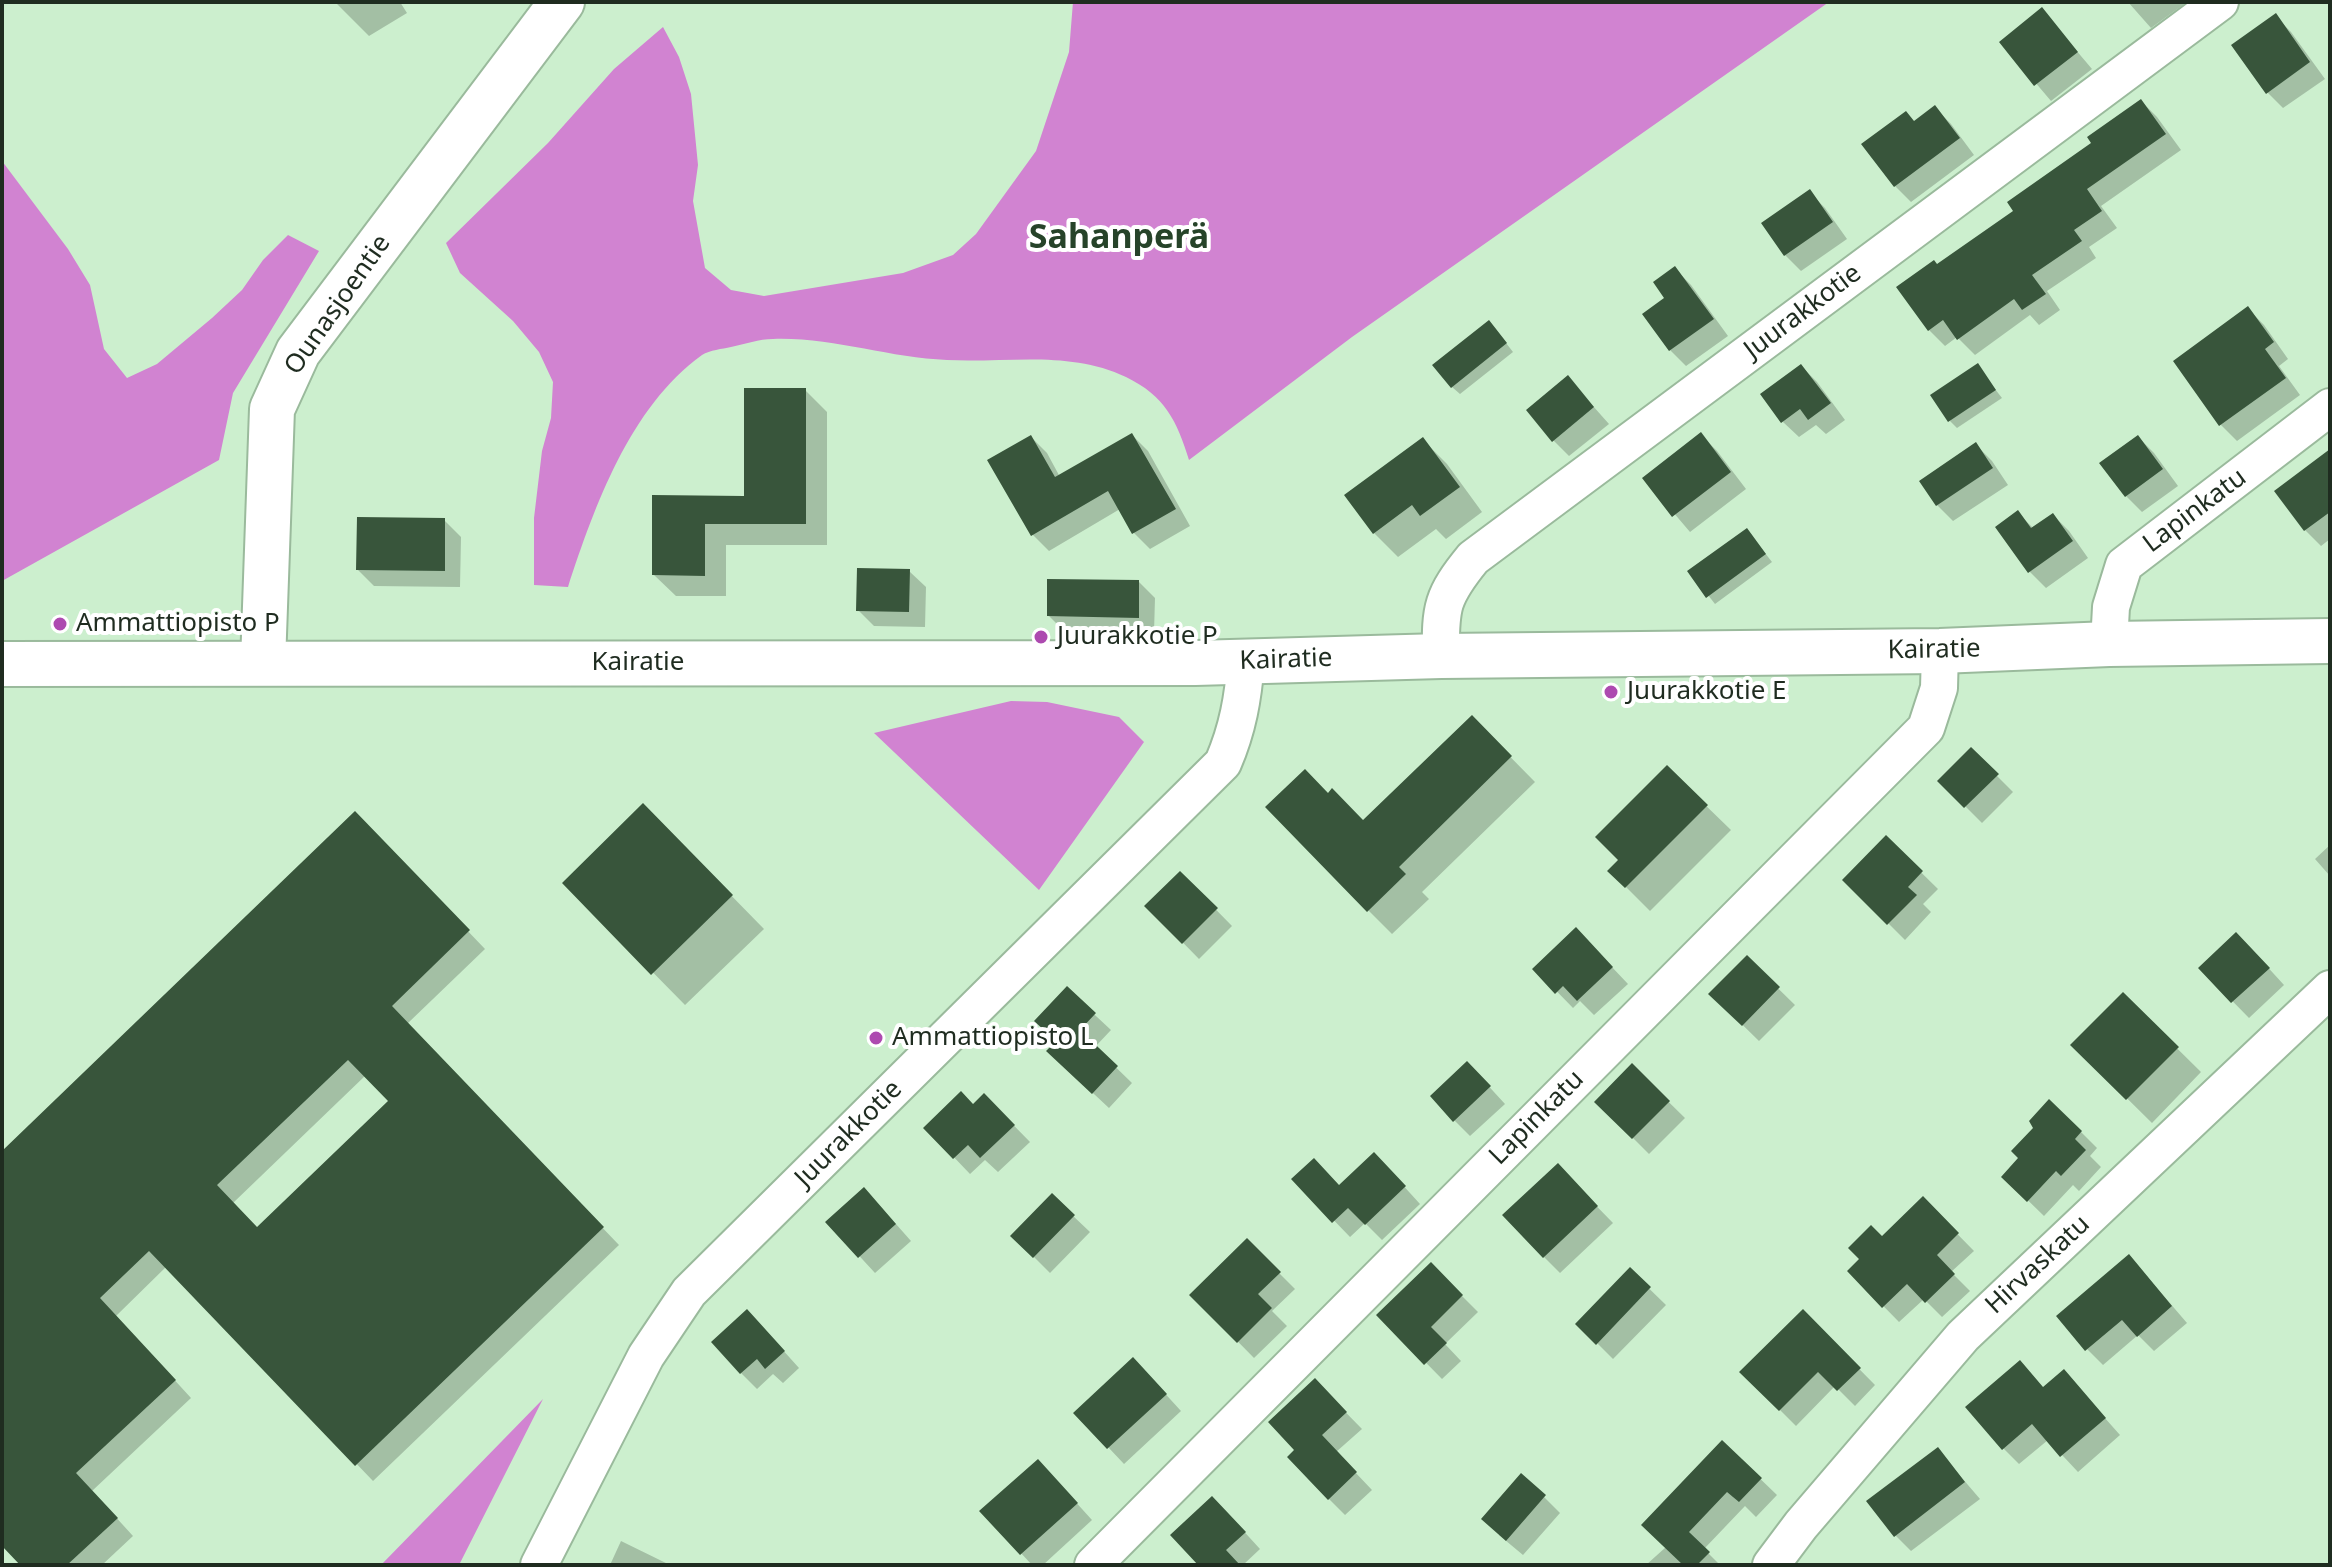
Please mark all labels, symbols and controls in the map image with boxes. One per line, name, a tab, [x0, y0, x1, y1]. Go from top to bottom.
district label: Sahanperä	[1029, 218, 1209, 258]
street label: Ounasjoentie	[278, 229, 398, 381]
street label: Juurakkotie	[1738, 258, 1868, 366]
street label: Lapinkatu	[2137, 462, 2253, 560]
place label: Ammattiopisto P	[76, 608, 280, 640]
marker: Ammattiopisto P	[51, 615, 69, 633]
place label: Juurakkotie P	[1057, 621, 1218, 653]
marker: Juurakkotie P	[1032, 628, 1050, 646]
street label: Kairatie	[1887, 634, 1981, 666]
street label: Kairatie	[1239, 643, 1333, 677]
street label: Kairatie	[592, 647, 684, 679]
place label: Juurakkotie E	[1627, 676, 1787, 708]
marker: Juurakkotie E	[1602, 683, 1620, 701]
place label: Ammattiopisto L	[892, 1022, 1094, 1054]
marker: Ammattiopisto L	[867, 1029, 885, 1047]
street label: Lapinkatu	[1483, 1064, 1591, 1172]
street label: Juurakkotie	[789, 1074, 909, 1194]
street label: Hirvaskatu	[1979, 1209, 2097, 1321]

